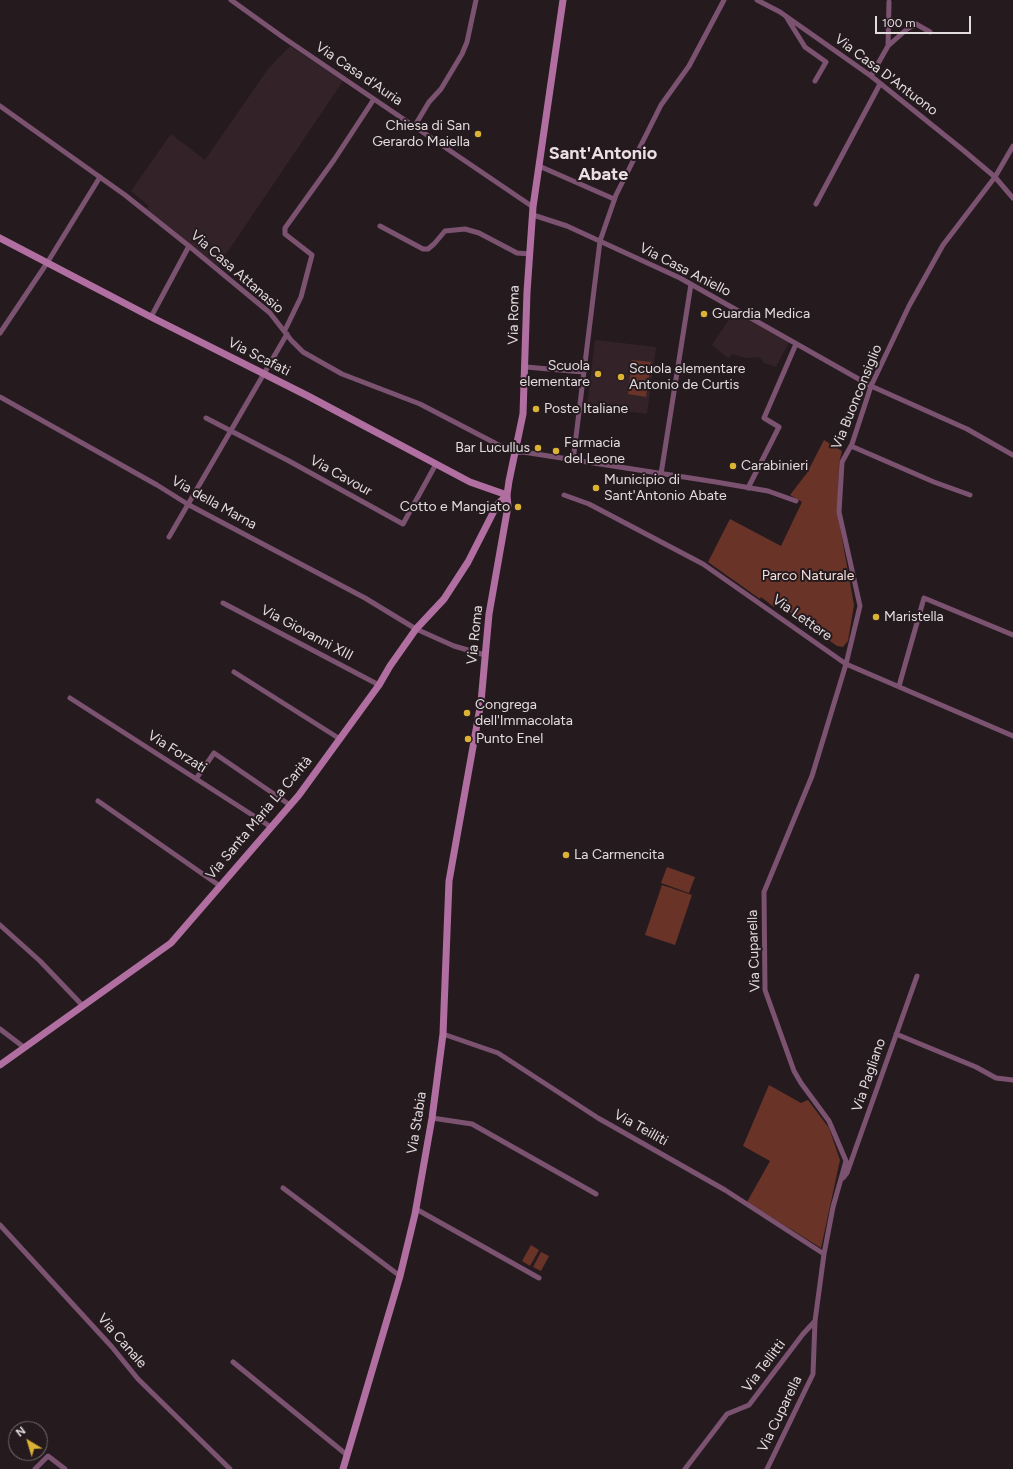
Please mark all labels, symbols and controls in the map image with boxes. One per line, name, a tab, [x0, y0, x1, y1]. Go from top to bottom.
scale bar	[877, 8, 973, 34]
text: 100 m	[882, 16, 916, 30]
street label: Via Casa D'Antuono	[831, 31, 941, 119]
street label: Via Casa d'Auria	[312, 39, 406, 109]
place label: Chiesa di San Gerardo Maiella	[372, 118, 470, 150]
marker: Chiesa di San Gerardo Maiella	[473, 129, 483, 139]
district label: Sant'Antonio Abate	[549, 143, 657, 186]
street label: Via Casa Attanasio	[187, 227, 287, 317]
street label: Via Casa Aniello	[636, 240, 734, 300]
street label: Via Roma	[505, 285, 523, 345]
place label: Guardia Medica	[712, 306, 810, 322]
marker: Guardia Medica	[699, 309, 709, 319]
street label: Via Scafati	[225, 334, 293, 380]
street label: Via Buonconsiglio	[828, 342, 886, 452]
place label: Scuola elementare	[519, 358, 590, 390]
place label: Scuola elementare Antonio de Curtis	[629, 361, 745, 394]
marker: Scuola elementare	[593, 369, 603, 379]
marker: Scuola elementare Antonio de Curtis	[616, 372, 626, 382]
place label: Poste Italiane	[544, 401, 628, 417]
marker: Poste Italiane	[531, 404, 541, 414]
place label: Farmacia del Leone	[564, 435, 625, 468]
place label: Bar Lucullus	[455, 440, 530, 456]
marker: Bar Lucullus	[533, 443, 543, 453]
marker: Farmacia del Leone	[551, 446, 561, 456]
street label: Via Cavour	[307, 452, 375, 500]
place label: Carabinieri	[741, 458, 808, 474]
marker: Carabinieri	[728, 461, 738, 471]
place label: Municipio di Sant'Antonio Abate	[604, 472, 727, 504]
street label: Via della Marna	[168, 473, 260, 533]
marker: Municipio di Sant'Antonio Abate	[591, 483, 601, 493]
place label: Cotto e Mangiato	[400, 499, 510, 515]
marker: Cotto e Mangiato	[513, 502, 523, 512]
park label: Parco Naturale	[762, 568, 854, 584]
street label: Via Lettere	[769, 591, 835, 645]
street label: Via Giovanni XIII	[258, 602, 356, 664]
street label: Via Roma	[464, 605, 486, 665]
place label: Maristella	[884, 609, 944, 625]
marker: Maristella	[871, 612, 881, 622]
place label: Congrega dell'Immacolata	[475, 697, 573, 730]
marker: Congrega dell'Immacolata	[462, 708, 472, 718]
street label: Via Forzati	[144, 727, 210, 777]
place label: Punto Enel	[476, 731, 543, 747]
marker: Punto Enel	[463, 734, 473, 744]
street label: Via Santa Maria La Carità	[202, 753, 316, 883]
place label: La Carmencita	[574, 847, 664, 863]
marker: La Carmencita	[561, 850, 571, 860]
street label: Via Cuparella	[744, 909, 764, 993]
street label: Via Pagliano	[849, 1036, 889, 1114]
street label: Via Stabia	[404, 1091, 430, 1155]
street label: Via Teilliti	[611, 1106, 671, 1150]
street label: Via Canale	[94, 1310, 150, 1372]
street label: Via Tellitti	[739, 1336, 789, 1396]
street label: Via Cuparella	[754, 1373, 806, 1455]
north arrow	[8, 1421, 48, 1461]
text: N	[14, 1424, 28, 1440]

